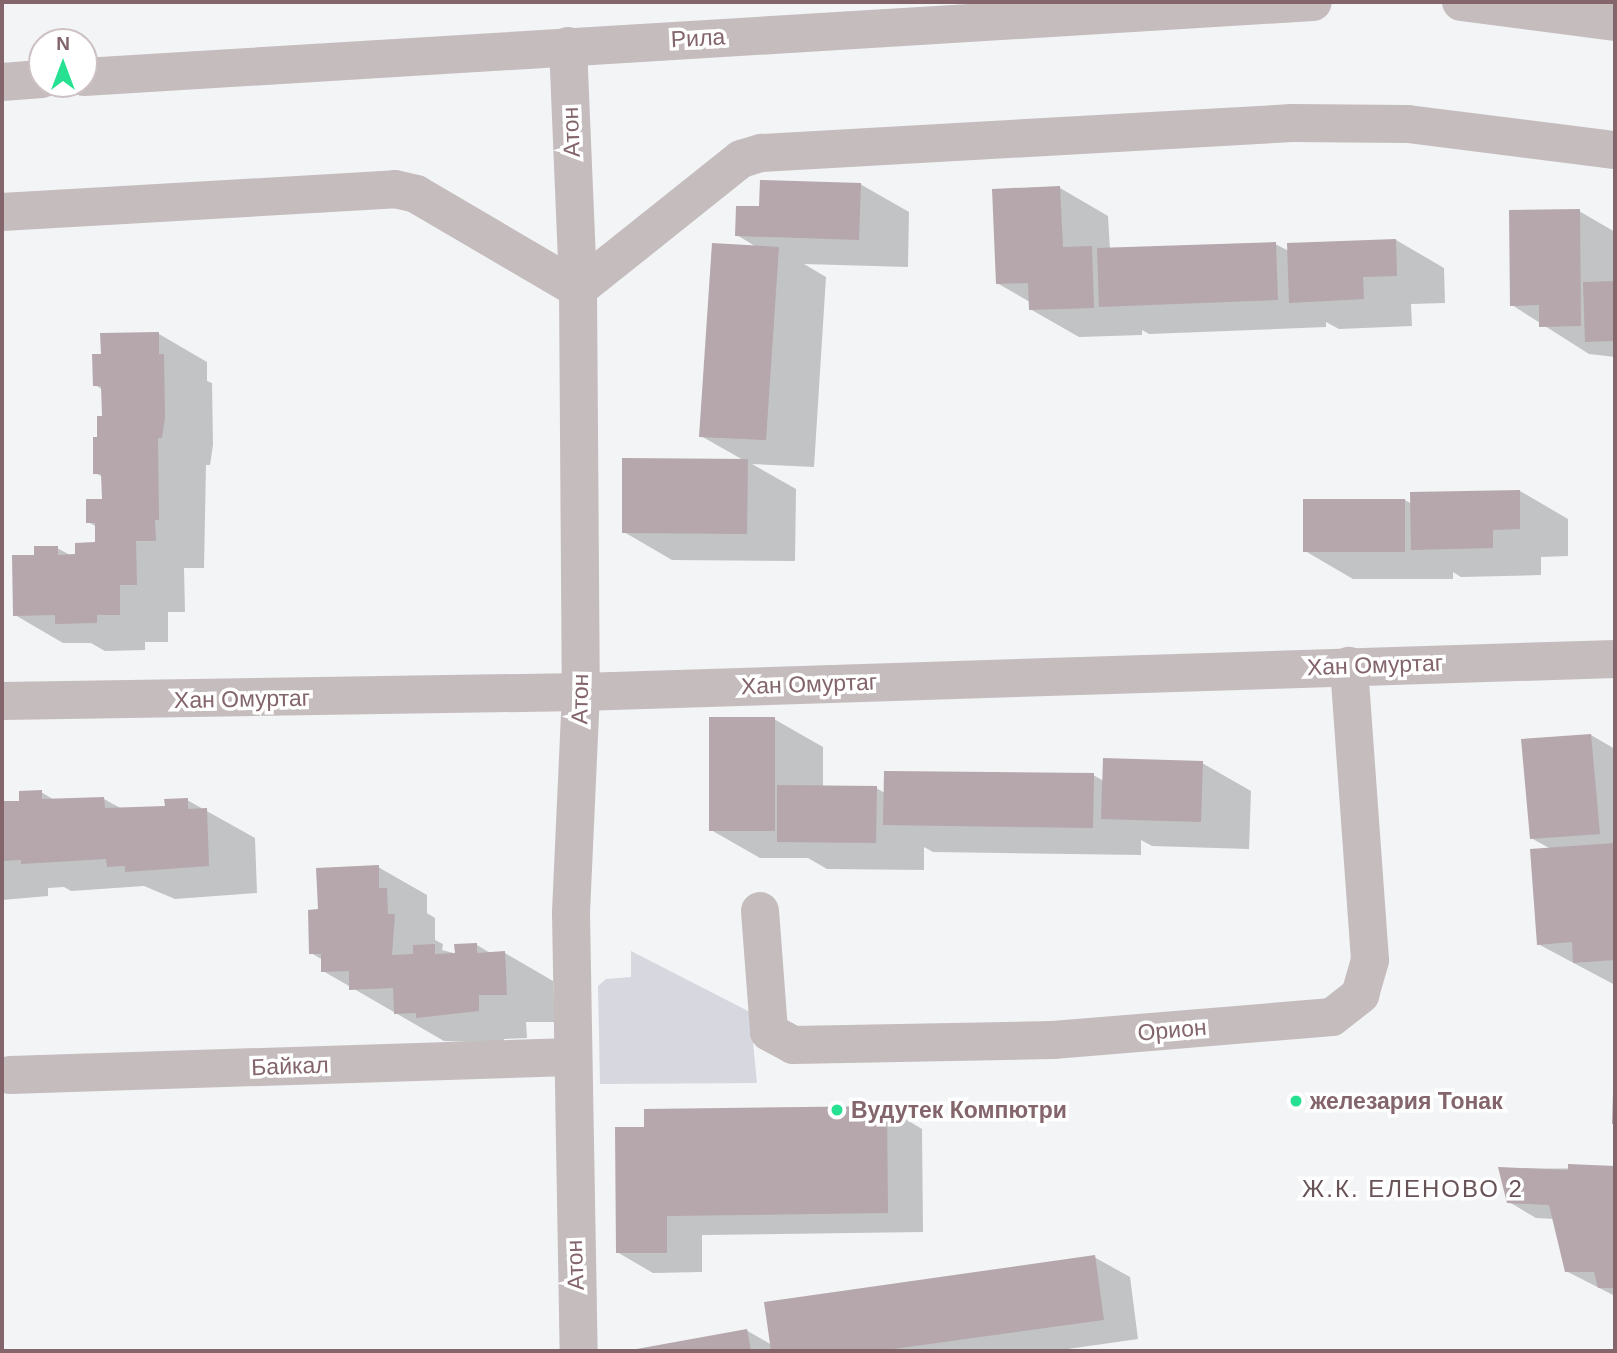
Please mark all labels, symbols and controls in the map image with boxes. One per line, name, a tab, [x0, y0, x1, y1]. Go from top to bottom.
street label: Рила	[670, 23, 726, 53]
north arrow	[28, 28, 98, 98]
text: N	[56, 33, 70, 54]
street label: Атон	[556, 106, 586, 158]
street label: Хан Омуртаг	[1306, 649, 1444, 681]
street label: Хан Омуртаг	[740, 668, 878, 700]
street label: Атон	[566, 673, 594, 725]
street label: Хан Омуртаг	[174, 684, 310, 714]
street label: Орион	[1136, 1013, 1208, 1047]
street label: Байкал	[251, 1051, 329, 1081]
place label: железария Тонак	[1310, 1087, 1503, 1115]
marker: железария Тонак	[1288, 1093, 1304, 1109]
place label: Вудутек Компютри	[851, 1096, 1067, 1124]
marker: Вудутек Компютри	[829, 1102, 845, 1118]
district label: Ж.К. ЕЛЕНОВО 2	[1304, 1175, 1522, 1203]
street label: Атон	[560, 1239, 590, 1291]

